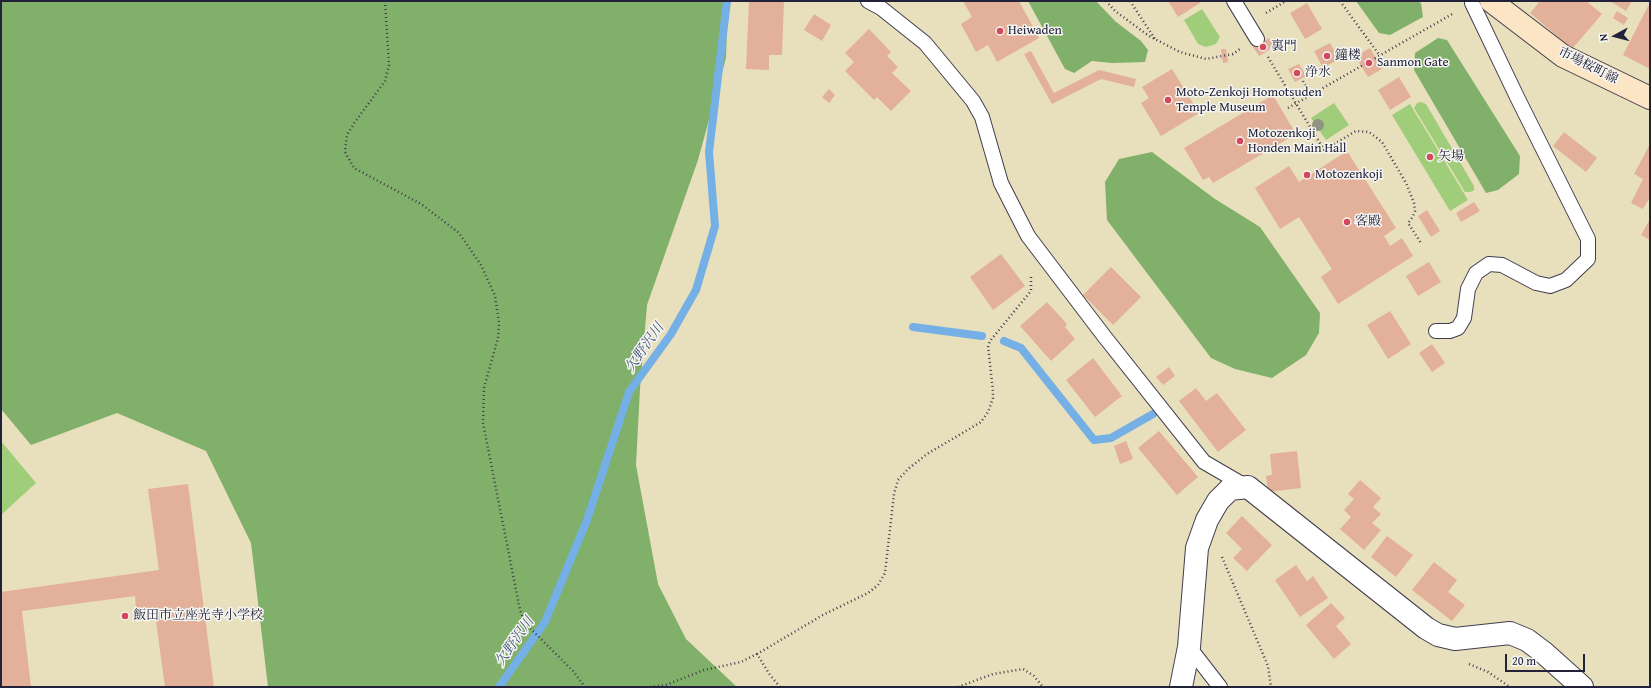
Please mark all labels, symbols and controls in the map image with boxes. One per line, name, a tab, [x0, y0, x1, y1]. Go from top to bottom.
north arrow	[1595, 16, 1635, 56]
place label: Heiwaden	[1008, 23, 1062, 39]
marker: Heiwaden	[995, 26, 1005, 36]
text: N	[1595, 33, 1611, 42]
place label: 裏門	[1271, 39, 1297, 55]
marker: 裏門	[1258, 42, 1268, 52]
street label: 市場桜町線	[1556, 44, 1620, 88]
place label: 鐘楼	[1335, 48, 1361, 64]
marker: 鐘楼	[1322, 51, 1332, 61]
place label: Sanmon Gate	[1377, 55, 1449, 71]
marker: Sanmon Gate	[1364, 58, 1374, 68]
place label: 浄水	[1305, 65, 1331, 81]
marker: 浄水	[1292, 68, 1302, 78]
place label: Moto-Zenkoji Homotsuden Temple Museum	[1176, 85, 1322, 116]
marker: Moto-Zenkoji Homotsuden Temple Museum	[1163, 95, 1173, 105]
place label: Motozenkoji Honden Main Hall	[1248, 126, 1346, 157]
marker: Motozenkoji Honden Main Hall	[1235, 136, 1245, 146]
place label: 矢場	[1438, 149, 1464, 165]
marker: 矢場	[1425, 152, 1435, 162]
place label: Motozenkoji	[1315, 167, 1383, 183]
marker: Motozenkoji	[1302, 170, 1312, 180]
place label: 客殿	[1355, 214, 1381, 230]
marker: 客殿	[1342, 217, 1352, 227]
water label: 欠野沢川	[622, 320, 668, 376]
place label: 飯田市立座光寺小学校	[133, 608, 263, 624]
marker: 飯田市立座光寺小学校	[120, 611, 130, 621]
water label: 欠野沢川	[492, 614, 538, 670]
scale bar	[1507, 646, 1587, 672]
text: 20 m	[1512, 652, 1536, 669]

